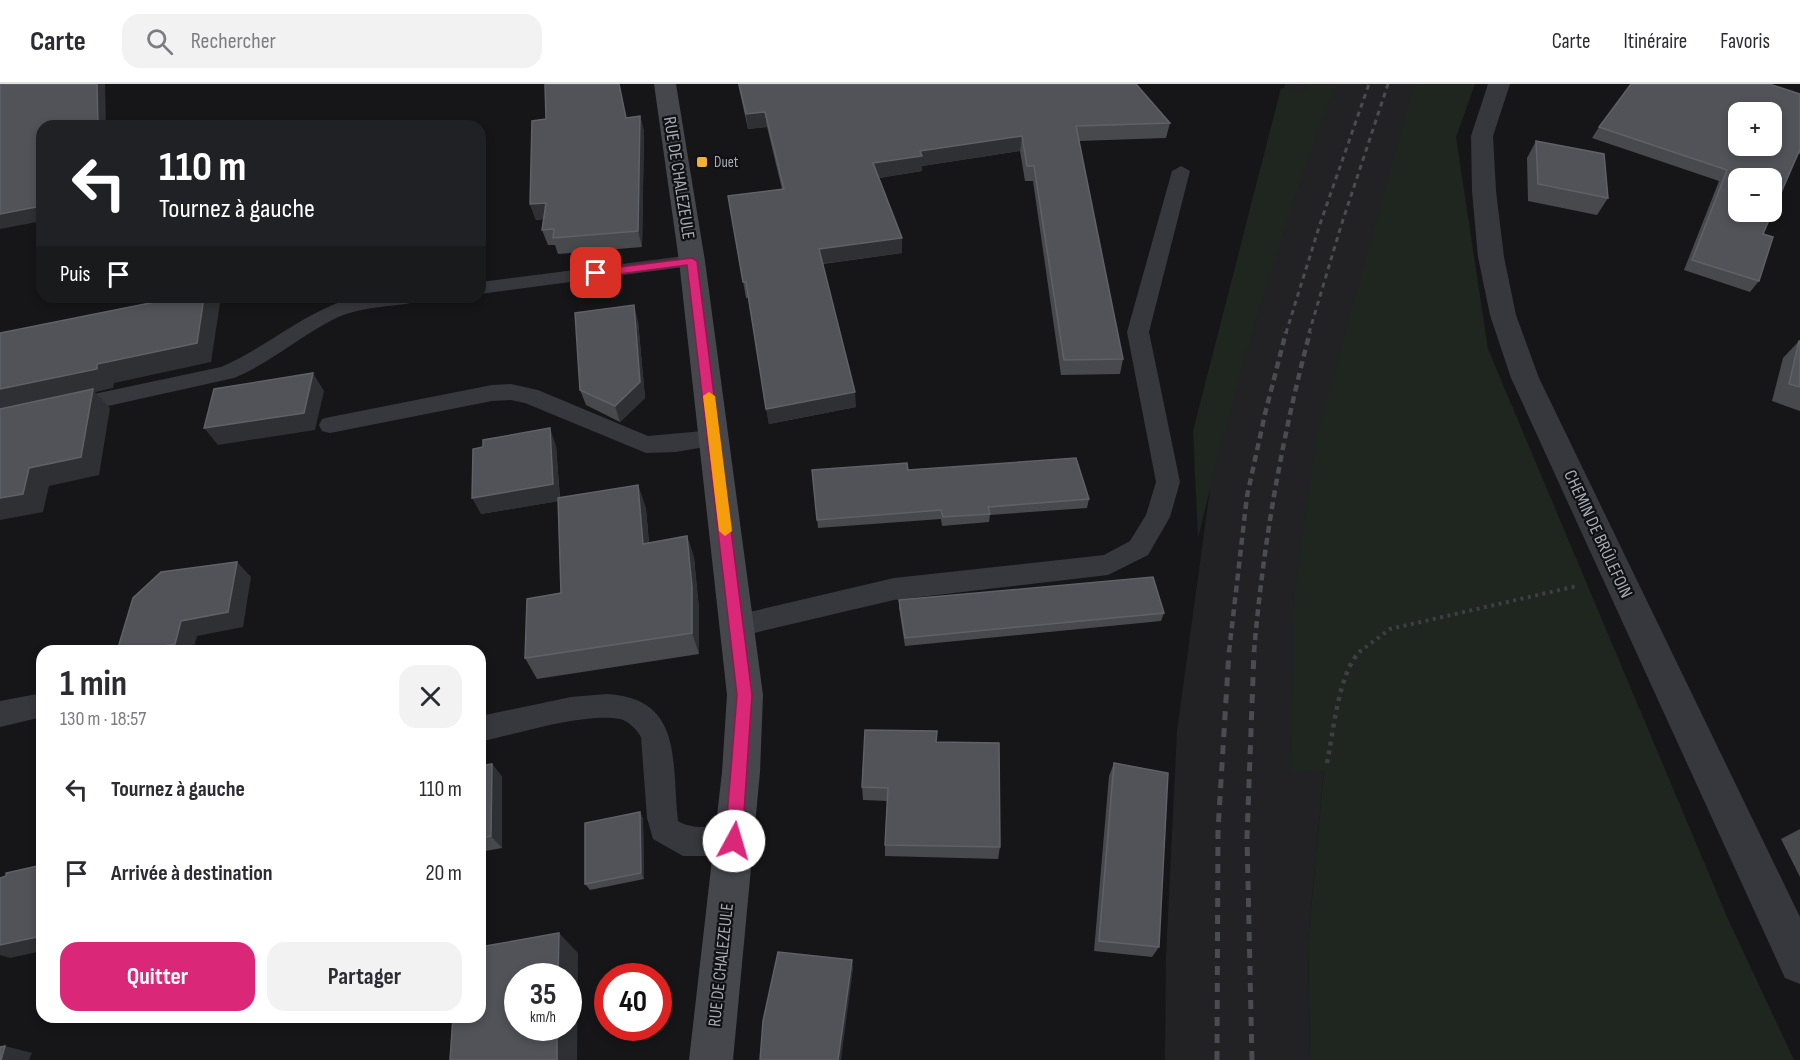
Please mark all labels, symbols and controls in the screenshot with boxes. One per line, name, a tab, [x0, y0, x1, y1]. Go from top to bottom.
search box	[122, 14, 542, 68]
text: Carte	[30, 25, 86, 58]
icon: search	[143, 25, 176, 58]
text: Rechercher	[191, 28, 276, 55]
text: Carte	[1552, 29, 1591, 54]
text: Itinéraire	[1624, 29, 1687, 54]
text: Favoris	[1720, 29, 1770, 54]
map controls	[1728, 102, 1782, 222]
button: +	[1728, 102, 1782, 156]
street label: RUE DE CHALEZEULE	[659, 115, 699, 241]
text: 110 m	[159, 142, 246, 193]
icon: left	[60, 144, 138, 222]
place label: Duet	[714, 153, 739, 172]
marker: Duet	[695, 155, 709, 169]
button: −	[1728, 168, 1782, 222]
text: Tournez à gauche	[159, 193, 315, 225]
pin	[570, 247, 621, 298]
icon: arrive	[579, 256, 612, 289]
icon: arrive	[102, 258, 135, 291]
text: Puis	[60, 261, 90, 288]
street label: CHEMIN DE BRÛLEFOIN	[1559, 467, 1637, 601]
text: 1 min	[60, 663, 127, 706]
button: close	[399, 665, 462, 728]
text: 130 m · 18:57	[60, 707, 146, 731]
icon: left	[60, 773, 93, 806]
text: Tournez à gauche	[111, 776, 245, 803]
text: 110 m	[419, 776, 462, 803]
position arrow	[702, 809, 766, 873]
icon: arrive	[60, 857, 93, 890]
text: Arrivée à destination	[111, 860, 273, 887]
text: 20 m	[426, 860, 462, 887]
street label: RUE DE CHALEZEULE	[704, 902, 738, 1028]
button: Quitter	[60, 942, 255, 1011]
button: Partager	[267, 942, 462, 1011]
speed limit sign: 40	[594, 963, 672, 1041]
text: 35	[530, 977, 556, 1013]
text: km/h	[530, 1008, 556, 1027]

